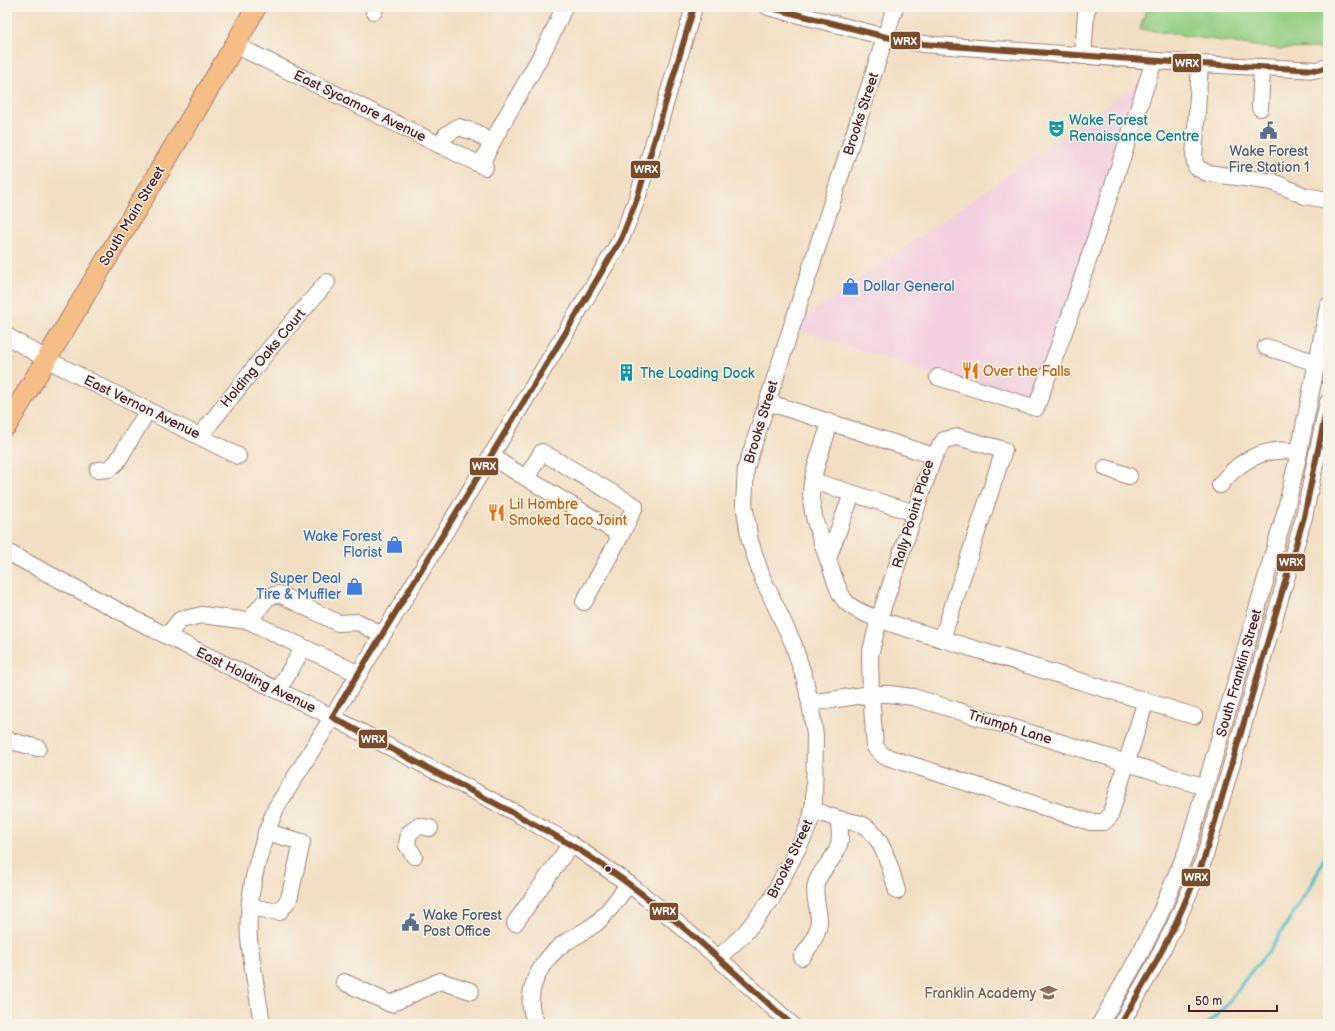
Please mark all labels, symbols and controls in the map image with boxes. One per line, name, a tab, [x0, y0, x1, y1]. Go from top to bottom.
line badge: WRX	[890, 31, 921, 50]
text: WRX	[893, 35, 918, 48]
line badge: WRX	[1172, 53, 1202, 73]
text: WRX	[1175, 57, 1200, 70]
street label: East Sycamore Avenue	[291, 67, 429, 145]
street label: Brooks Street	[840, 70, 883, 158]
place label: Wake Forest Renaissance Centre	[1069, 112, 1199, 145]
theatre icon: Wake Forest Renaissance Centre	[1046, 118, 1066, 138]
public building icon: Wake Forest Fire Station 1	[1259, 121, 1279, 141]
place label: Wake Forest Fire Station 1	[1228, 143, 1310, 176]
line badge: WRX	[630, 160, 661, 179]
street label: South Main Street	[96, 163, 169, 269]
text: WRX	[634, 163, 659, 176]
shop icon: Dollar General	[840, 276, 860, 296]
place label: Dollar General	[863, 278, 955, 295]
street label: Holding Oaks Court	[217, 305, 310, 411]
restaurant icon: Over the Falls	[960, 361, 980, 381]
building icon: The Loading Dock	[617, 363, 637, 383]
place label: Over the Falls	[983, 363, 1071, 380]
place label: The Loading Dock	[640, 365, 755, 382]
street label: East Vernon Avenue	[81, 371, 203, 443]
street label: Brooks Street	[740, 378, 782, 466]
line badge: WRX	[469, 457, 499, 476]
street label: Rally Pooint Place	[888, 458, 938, 570]
text: WRX	[472, 460, 497, 473]
place label: Lil Hombre Smoked Taco Joint	[509, 496, 628, 529]
restaurant icon: Lil Hombre Smoked Taco Joint	[486, 502, 506, 522]
place label: Wake Forest Florist	[303, 528, 383, 561]
shop icon: Wake Forest Florist	[385, 534, 405, 554]
line badge: WRX	[1276, 553, 1306, 572]
text: WRX	[1279, 556, 1304, 569]
place label: Super Deal Tire & Muffler	[256, 570, 342, 603]
shop icon: Super Deal Tire & Muffler	[344, 576, 364, 596]
street label: South Franklin Street	[1213, 607, 1266, 739]
street label: East Holding Avenue	[193, 644, 319, 716]
street label: Triumph Lane	[966, 706, 1054, 748]
line badge: WRX	[358, 729, 388, 749]
text: WRX	[361, 733, 386, 746]
street label: Brooks Street	[764, 816, 817, 901]
unlabelled marker	[603, 864, 613, 874]
line badge: WRX	[1181, 868, 1211, 887]
text: WRX	[1184, 871, 1209, 884]
line badge: WRX	[649, 902, 679, 921]
text: WRX	[652, 905, 677, 918]
place label: Wake Forest Post Office	[423, 907, 502, 940]
public building icon: Wake Forest Post Office	[400, 913, 420, 933]
school or university icon: Franklin Academy	[1039, 983, 1059, 1003]
place label: Franklin Academy	[924, 985, 1037, 1002]
scale bar	[1189, 987, 1277, 1013]
text: 50 m	[1195, 994, 1222, 1009]

